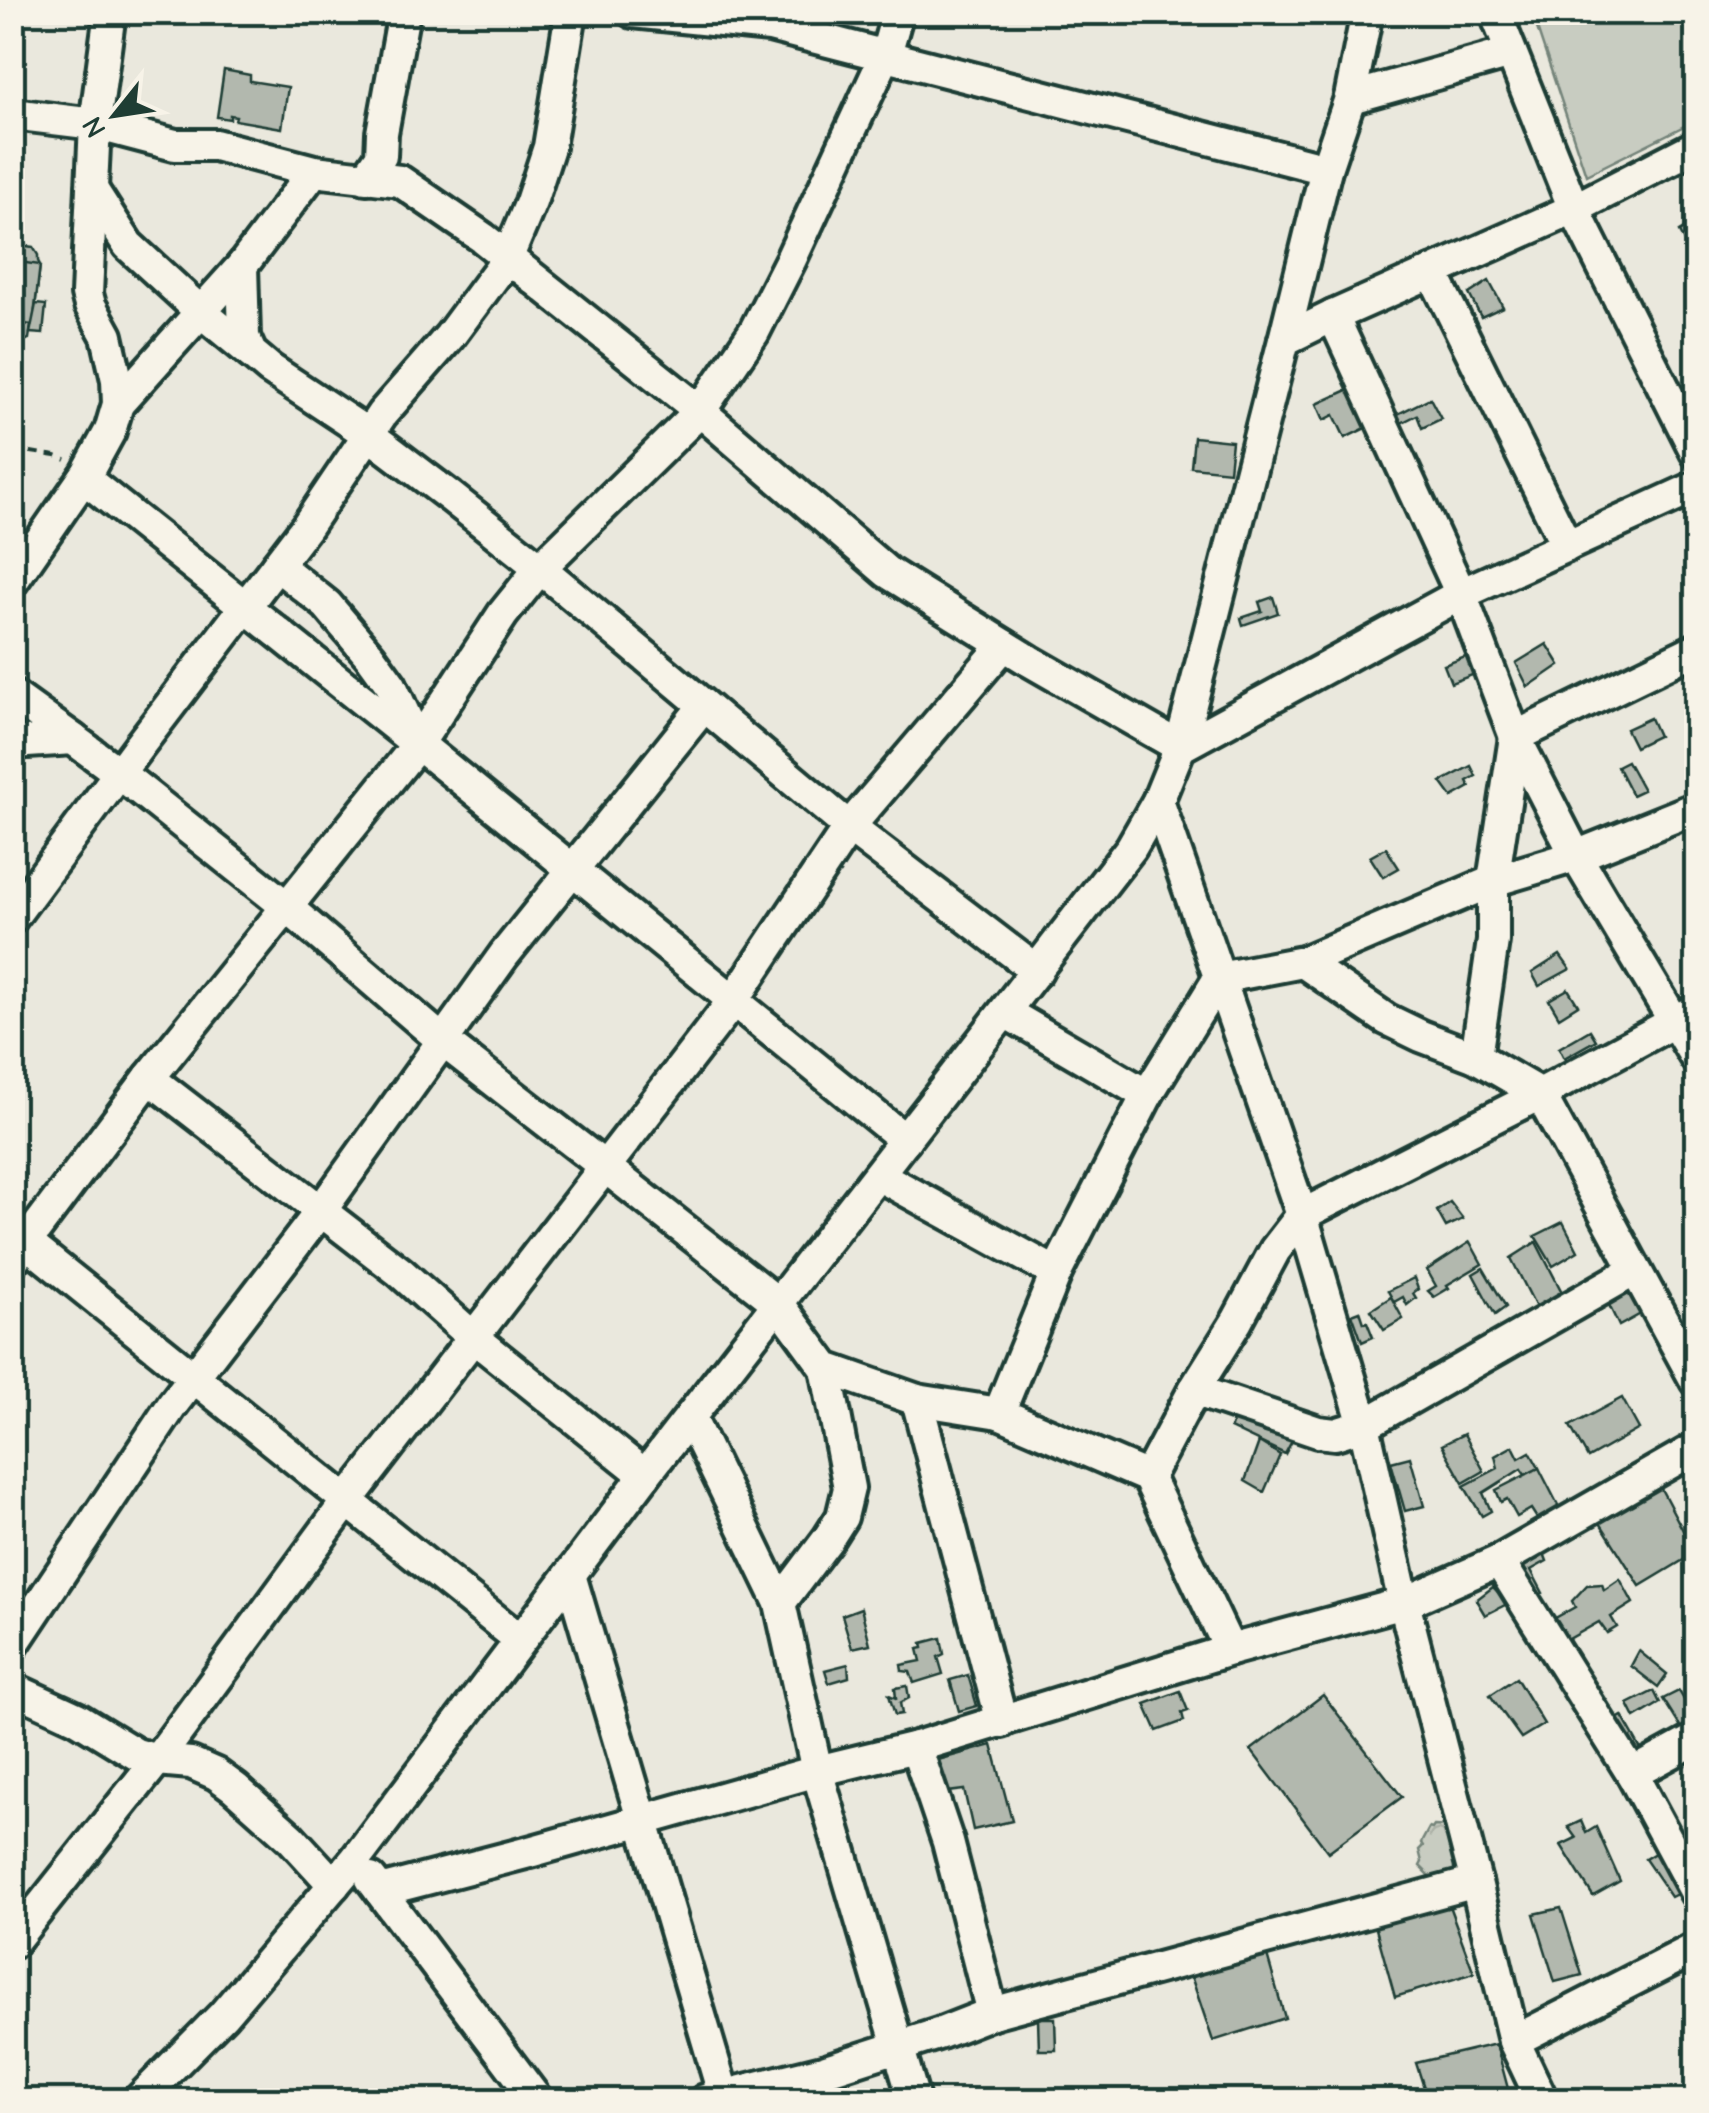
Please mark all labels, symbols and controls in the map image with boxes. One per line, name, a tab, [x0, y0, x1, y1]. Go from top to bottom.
north arrow	[65, 65, 165, 165]
text: N	[76, 111, 113, 143]

